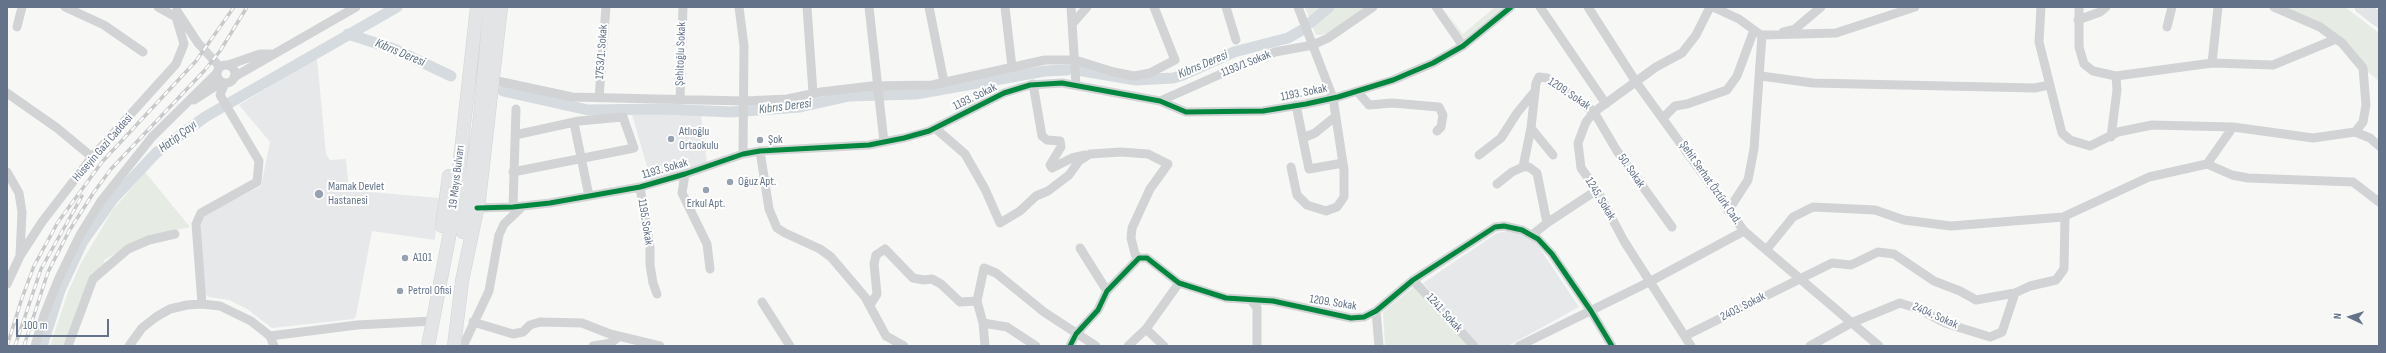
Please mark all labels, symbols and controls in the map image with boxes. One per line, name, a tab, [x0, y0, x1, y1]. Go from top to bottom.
street label: Şehitoğlu Sokak	[673, 22, 689, 86]
street label: 1753/1. Sokak	[593, 24, 611, 80]
water label: Kıbrıs Deresi	[373, 36, 427, 70]
water label: Kıbrıs Deresi	[1176, 48, 1230, 82]
street label: 1193/1 Sokak	[1219, 48, 1273, 80]
street label: 1209. Sokak	[1545, 75, 1593, 113]
street label: 1193. Sokak	[951, 80, 999, 114]
street label: 1193. Sokak	[1280, 81, 1328, 105]
water label: Kıbrıs Deresi	[758, 96, 812, 118]
street label: Hüseyin Gazi Caddesi	[70, 111, 136, 185]
water label: Hatip Çayı	[156, 118, 200, 156]
place label: Atlıoğlu Ortaokulu	[679, 125, 719, 153]
place label: Şok	[768, 133, 783, 147]
marker: Atlıoğlu Ortaokulu	[666, 134, 676, 144]
marker: Şok	[755, 135, 765, 145]
street label: Şehit Serhat Öztürk Cad.	[1676, 139, 1744, 227]
street label: 19 Mayıs Bulvarı	[446, 145, 468, 209]
street label: 50. Sokak	[1614, 151, 1648, 191]
street label: 1193. Sokak	[641, 156, 689, 182]
place label: Oğuz Apt.	[738, 175, 776, 189]
street label: 1245. Sokak	[1582, 175, 1618, 223]
marker: Oğuz Apt.	[725, 177, 735, 187]
place label: Mamak Devlet Hastanesi	[328, 180, 385, 208]
marker: Erkul Apt.	[701, 185, 711, 195]
marker: Mamak Devlet Hastanesi	[313, 188, 325, 200]
place label: Erkul Apt.	[687, 197, 725, 211]
street label: 1195. Sokak	[634, 198, 656, 246]
place label: A101	[413, 251, 432, 265]
marker: A101	[400, 253, 410, 263]
place label: Petrol Ofisi	[408, 284, 452, 298]
marker: Petrol Ofisi	[395, 286, 405, 296]
street label: 2403. Sokak	[1718, 290, 1768, 324]
street label: 1241. Sokak	[1423, 291, 1465, 335]
street label: 1209. Sokak	[1308, 292, 1358, 314]
north arrow	[2330, 297, 2370, 337]
street label: 2404. Sokak	[1910, 300, 1960, 332]
scale bar	[18, 311, 111, 337]
text: N	[2331, 313, 2344, 320]
text: 100 m	[23, 318, 48, 333]

